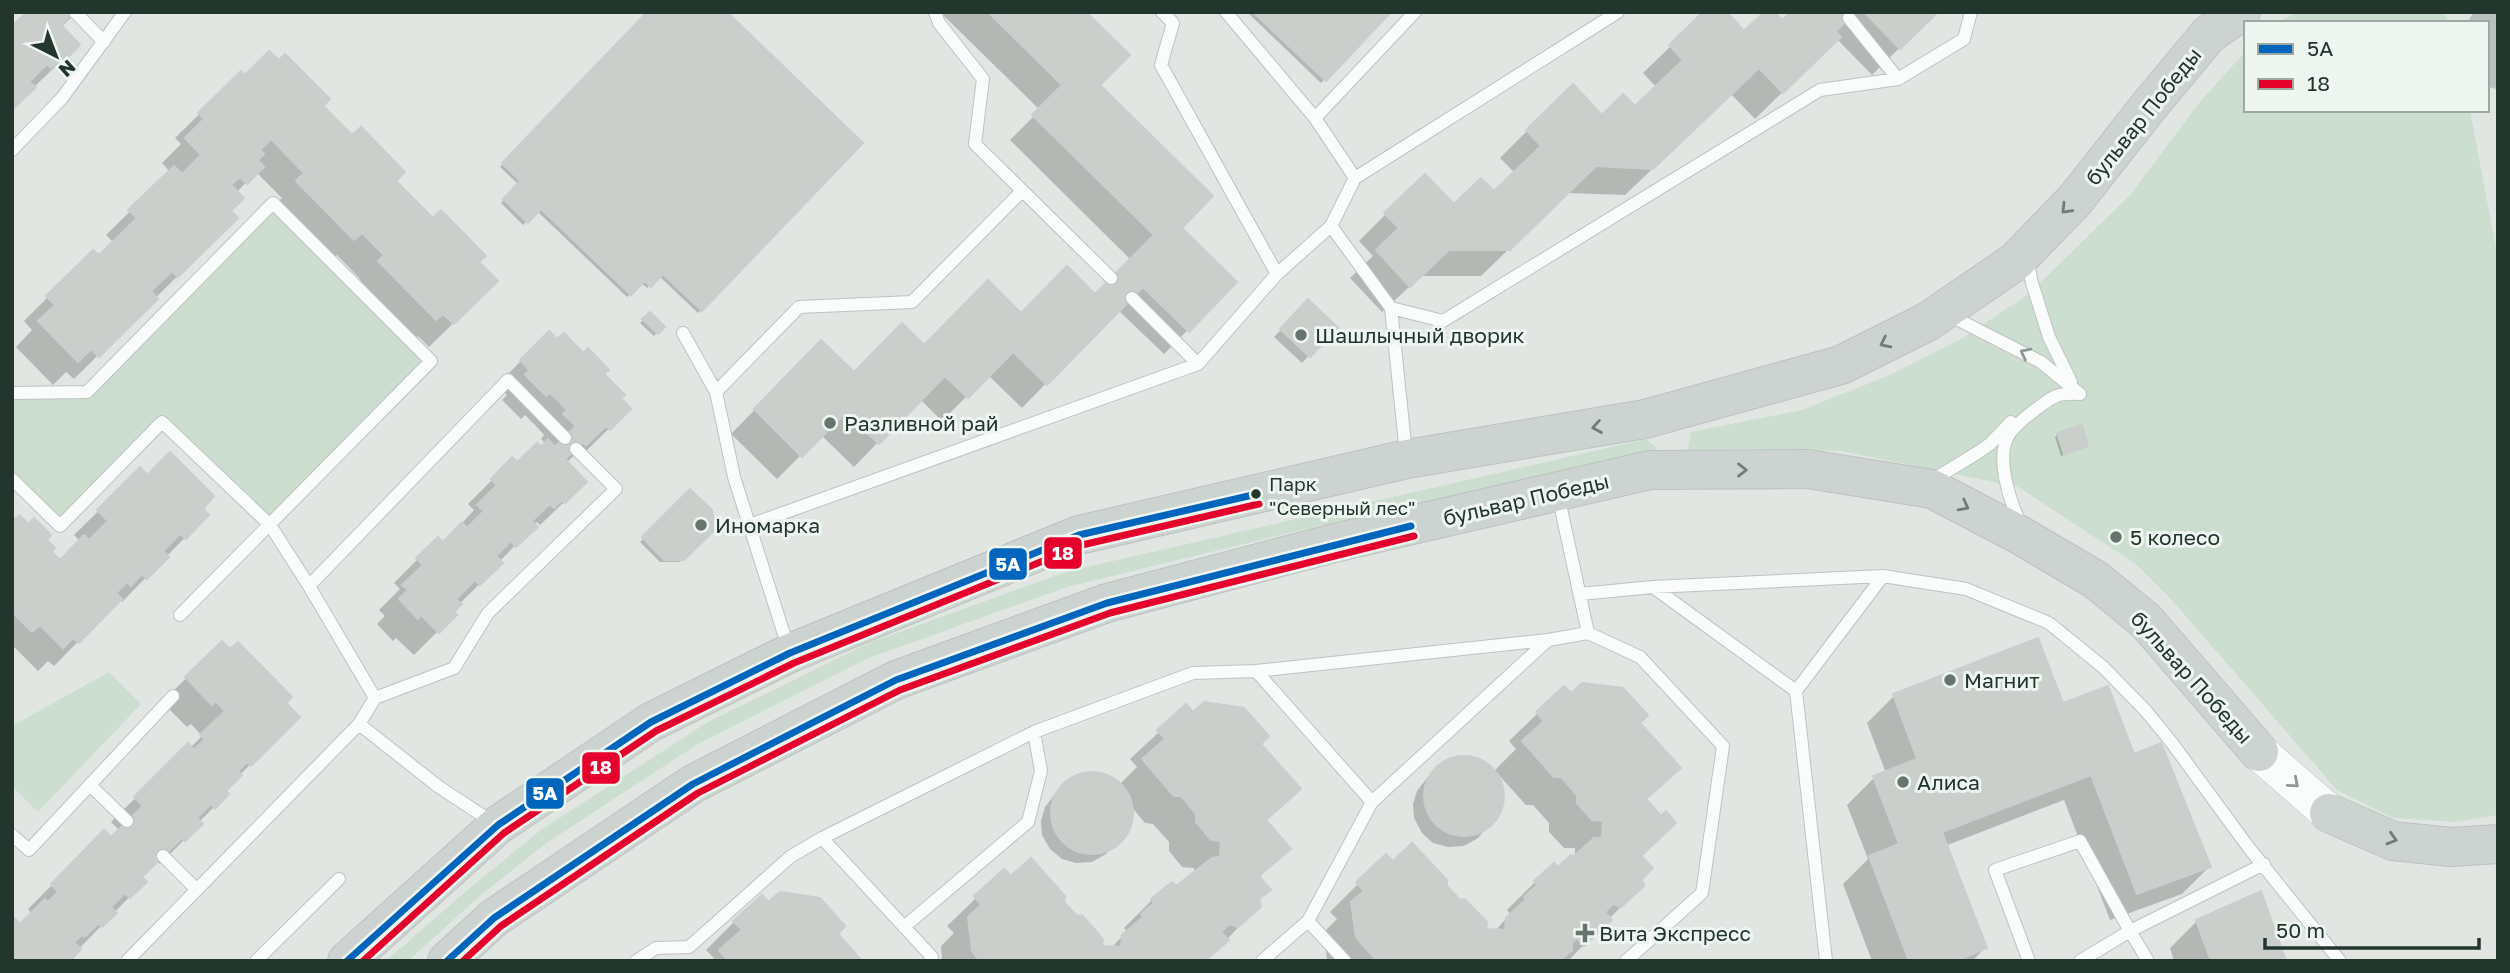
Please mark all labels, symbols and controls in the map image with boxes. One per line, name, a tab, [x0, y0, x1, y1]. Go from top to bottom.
north arrow	[21, 21, 91, 91]
legend	[2244, 21, 2489, 112]
text: 5А	[2307, 35, 2333, 61]
street label: бульвар Победы	[2080, 42, 2206, 190]
text: N	[55, 56, 81, 82]
text: 18	[2307, 70, 2330, 96]
one-way arrow	[2062, 201, 2075, 214]
place label: Шашлычный дворик	[1315, 322, 1525, 348]
marker: Шашлычный дворик	[1293, 327, 1309, 343]
one-way arrow	[1880, 335, 1892, 349]
one-way arrow	[2020, 348, 2032, 362]
place label: Разливной рай	[844, 410, 999, 436]
marker: Разливной рай	[822, 415, 838, 431]
one-way arrow	[1591, 419, 1603, 434]
one-way arrow	[1738, 462, 1748, 478]
street label: бульвар Победы	[1441, 467, 1611, 531]
place label: Парк "Северный лес"	[1269, 472, 1415, 519]
marker: Парк "Северный лес"	[1249, 487, 1263, 501]
one-way arrow	[1957, 498, 1969, 511]
place label: Иномарка	[715, 512, 820, 538]
marker: Иномарка	[693, 517, 709, 533]
place label: 5 колесо	[2130, 524, 2220, 550]
marker: 5 колесо	[2108, 529, 2124, 545]
line badge: 18	[1043, 536, 1083, 570]
text: 18	[1052, 541, 1074, 564]
line badge: 5А	[988, 547, 1028, 581]
text: 5А	[995, 552, 1021, 575]
street label: бульвар Победы	[2126, 605, 2258, 749]
place label: Магнит	[1964, 667, 2040, 693]
marker: Магнит	[1942, 672, 1958, 688]
line badge: 18	[581, 751, 621, 785]
text: 18	[590, 755, 612, 778]
place label: Алиса	[1917, 769, 1980, 795]
marker: Алиса	[1895, 774, 1911, 790]
one-way arrow	[2286, 775, 2299, 787]
line badge: 5А	[525, 777, 565, 810]
text: 5А	[532, 781, 558, 804]
one-way arrow	[2386, 831, 2398, 846]
scale bar	[2265, 906, 2478, 950]
text: 50 m	[2276, 917, 2325, 943]
place label: Вита Экспресс	[1599, 920, 1751, 946]
marker: Вита Экспресс	[1577, 925, 1593, 941]

